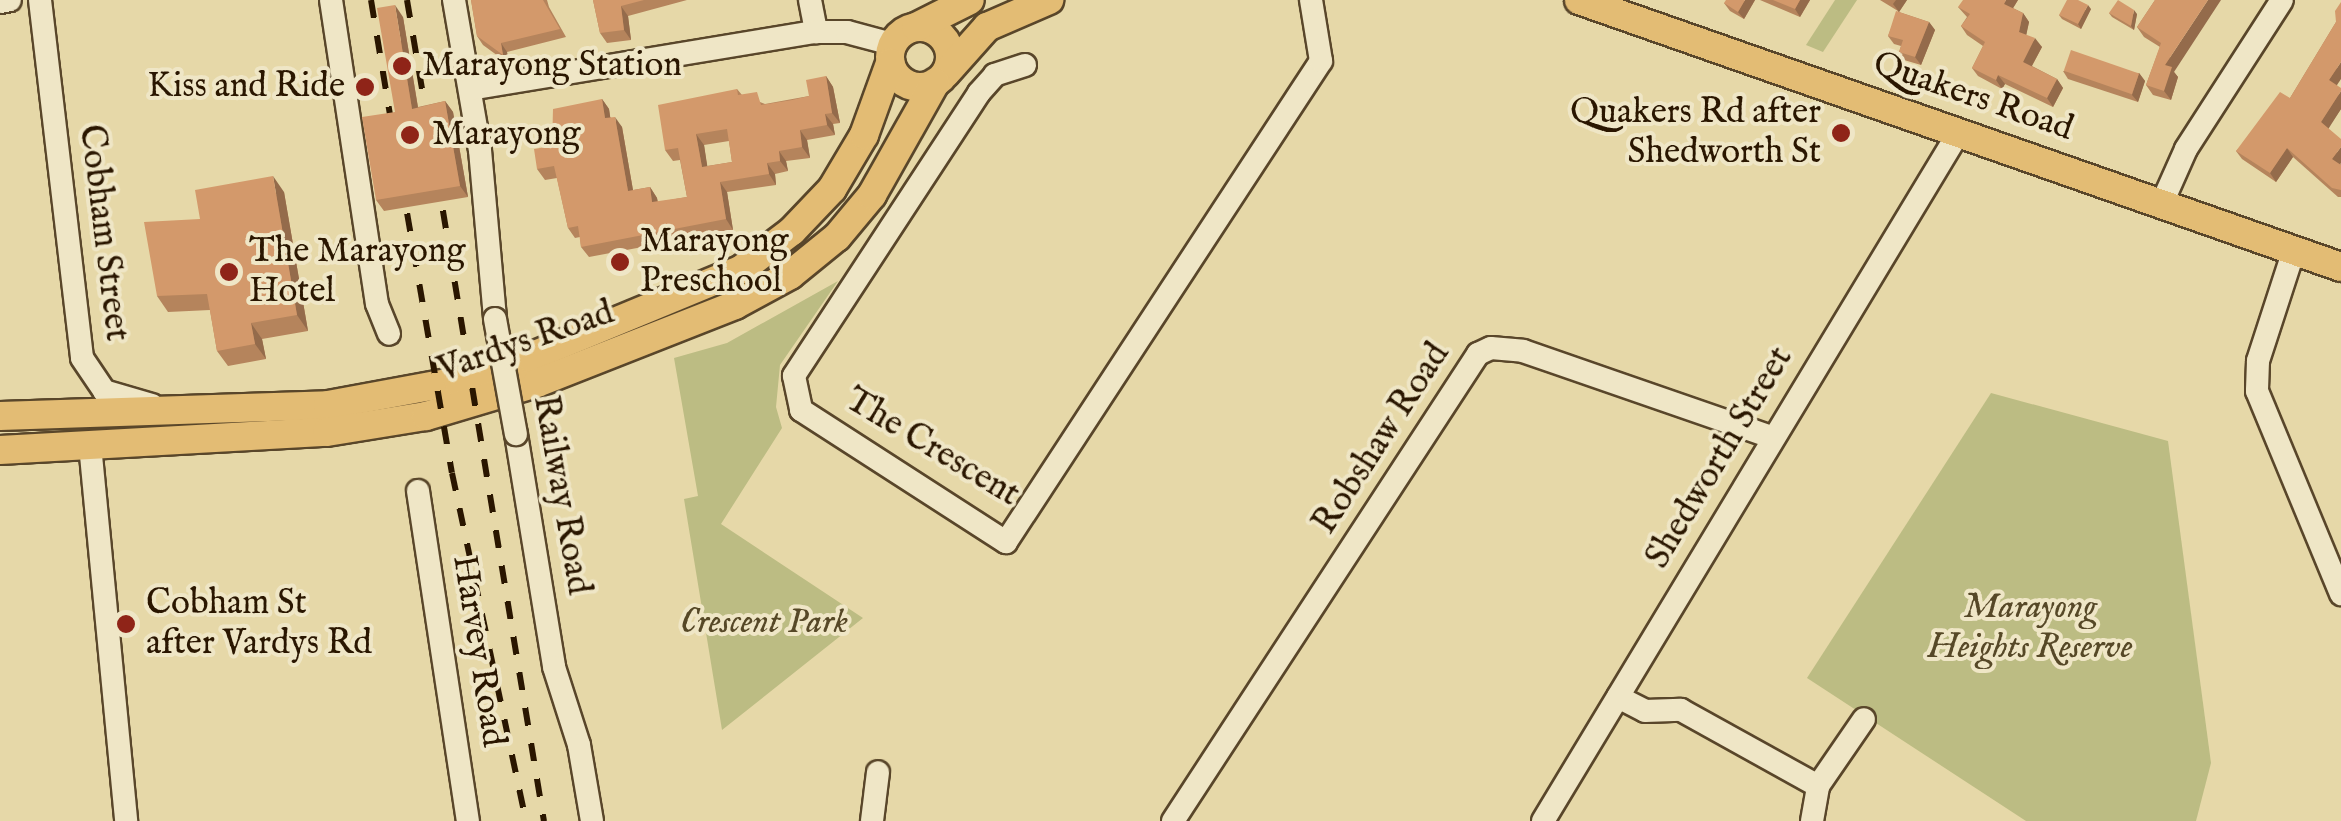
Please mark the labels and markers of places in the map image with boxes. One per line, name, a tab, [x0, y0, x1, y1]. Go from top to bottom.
place label: Marayong Station	[422, 45, 682, 87]
marker: Marayong Station	[391, 55, 413, 77]
place label: Kiss and Ride	[148, 66, 345, 108]
marker: Kiss and Ride	[354, 76, 376, 98]
place label: Quakers Rd after Shedworth St	[1570, 92, 1821, 174]
place label: Marayong	[432, 114, 581, 156]
marker: Marayong	[397, 122, 423, 148]
marker: Quakers Rd after Shedworth St	[1830, 122, 1852, 144]
place label: Marayong Preschool	[640, 221, 789, 303]
place label: The Marayong Hotel	[249, 231, 465, 313]
marker: Marayong Preschool	[609, 251, 631, 273]
marker: The Marayong Hotel	[218, 261, 240, 283]
place label: Cobham St after Vardys Rd	[146, 583, 372, 665]
marker: Cobham St after Vardys Rd	[115, 613, 137, 635]

